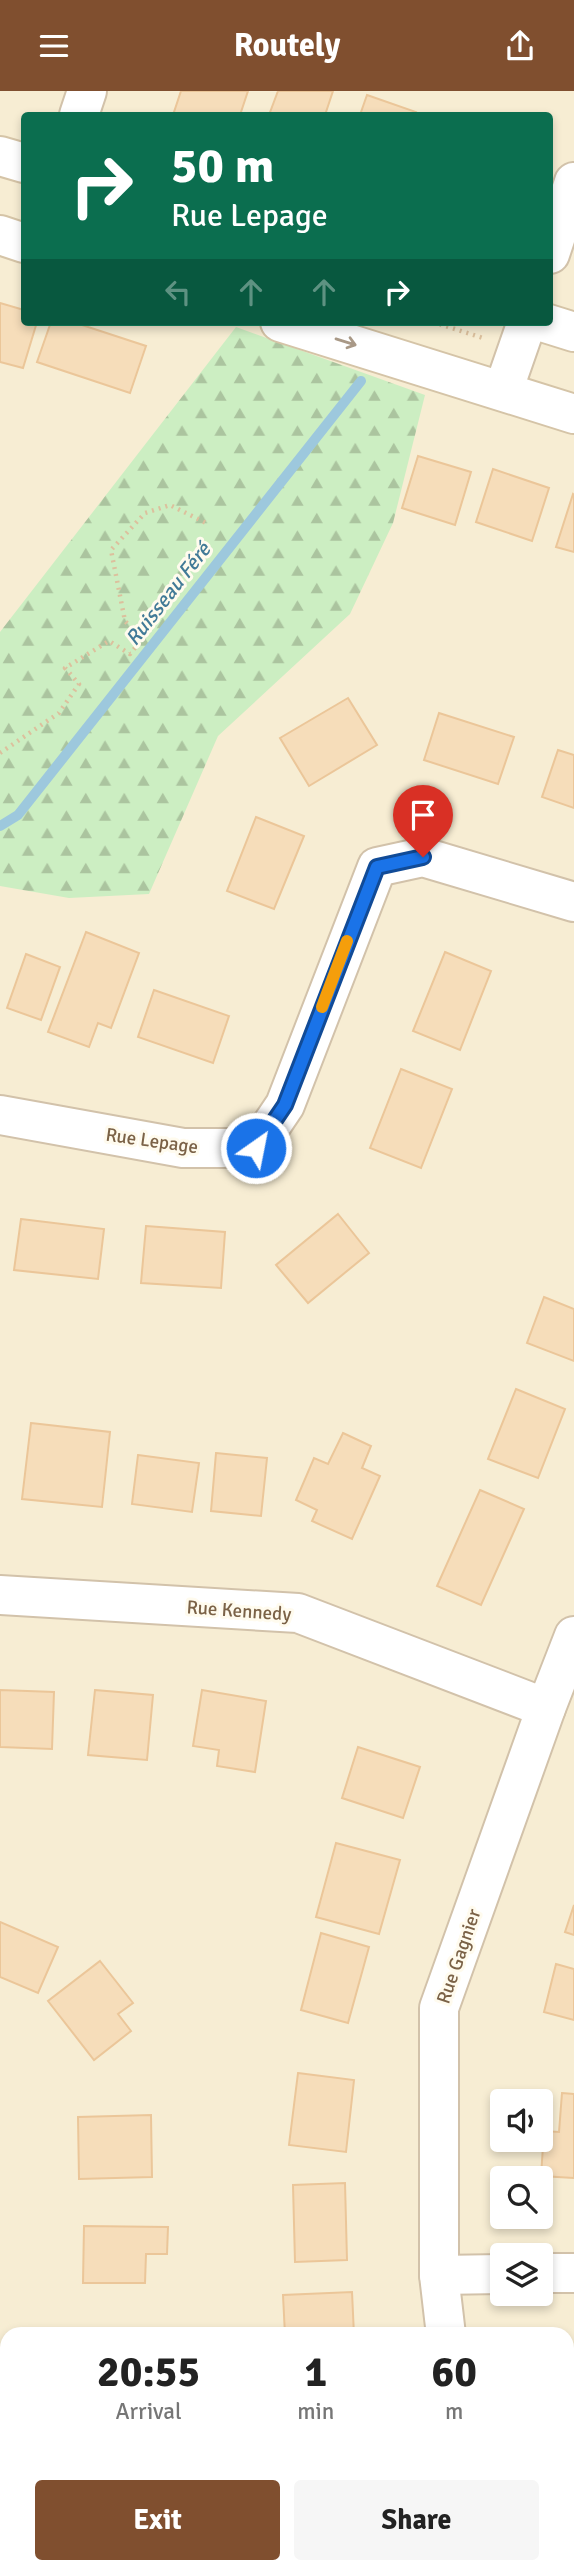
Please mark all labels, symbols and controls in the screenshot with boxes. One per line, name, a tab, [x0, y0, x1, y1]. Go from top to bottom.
text: Routely	[234, 26, 340, 65]
icon: menu	[35, 27, 73, 65]
icon: share	[501, 27, 539, 65]
text: 50 m	[171, 136, 274, 196]
icon: right	[56, 140, 147, 231]
text: Rue Lepage	[171, 196, 328, 235]
icon: left	[159, 273, 197, 311]
icon: ahead	[232, 273, 270, 311]
icon: ahead	[305, 273, 343, 311]
icon: right	[378, 273, 416, 311]
one-way arrow	[334, 337, 356, 350]
water label: Ruisseau Féré	[120, 536, 217, 651]
pin	[393, 785, 453, 857]
icon: arrive	[404, 796, 442, 834]
position arrow	[219, 1111, 293, 1185]
street label: Rue Lepage	[104, 1123, 200, 1159]
street label: Rue Kennedy	[186, 1595, 292, 1627]
street label: Rue Gagnier	[432, 1906, 486, 2007]
map controls	[490, 2089, 553, 2306]
button: sound	[490, 2089, 553, 2152]
button: search	[490, 2166, 553, 2229]
button: layers	[490, 2243, 553, 2306]
text: 20:55	[97, 2347, 200, 2398]
text: 1	[305, 2347, 327, 2398]
text: 60	[432, 2347, 477, 2398]
text: Arrival	[116, 2397, 182, 2426]
text: min	[297, 2397, 334, 2426]
text: m	[445, 2397, 463, 2426]
button: Exit	[35, 2480, 280, 2560]
button: Share	[294, 2480, 539, 2560]

